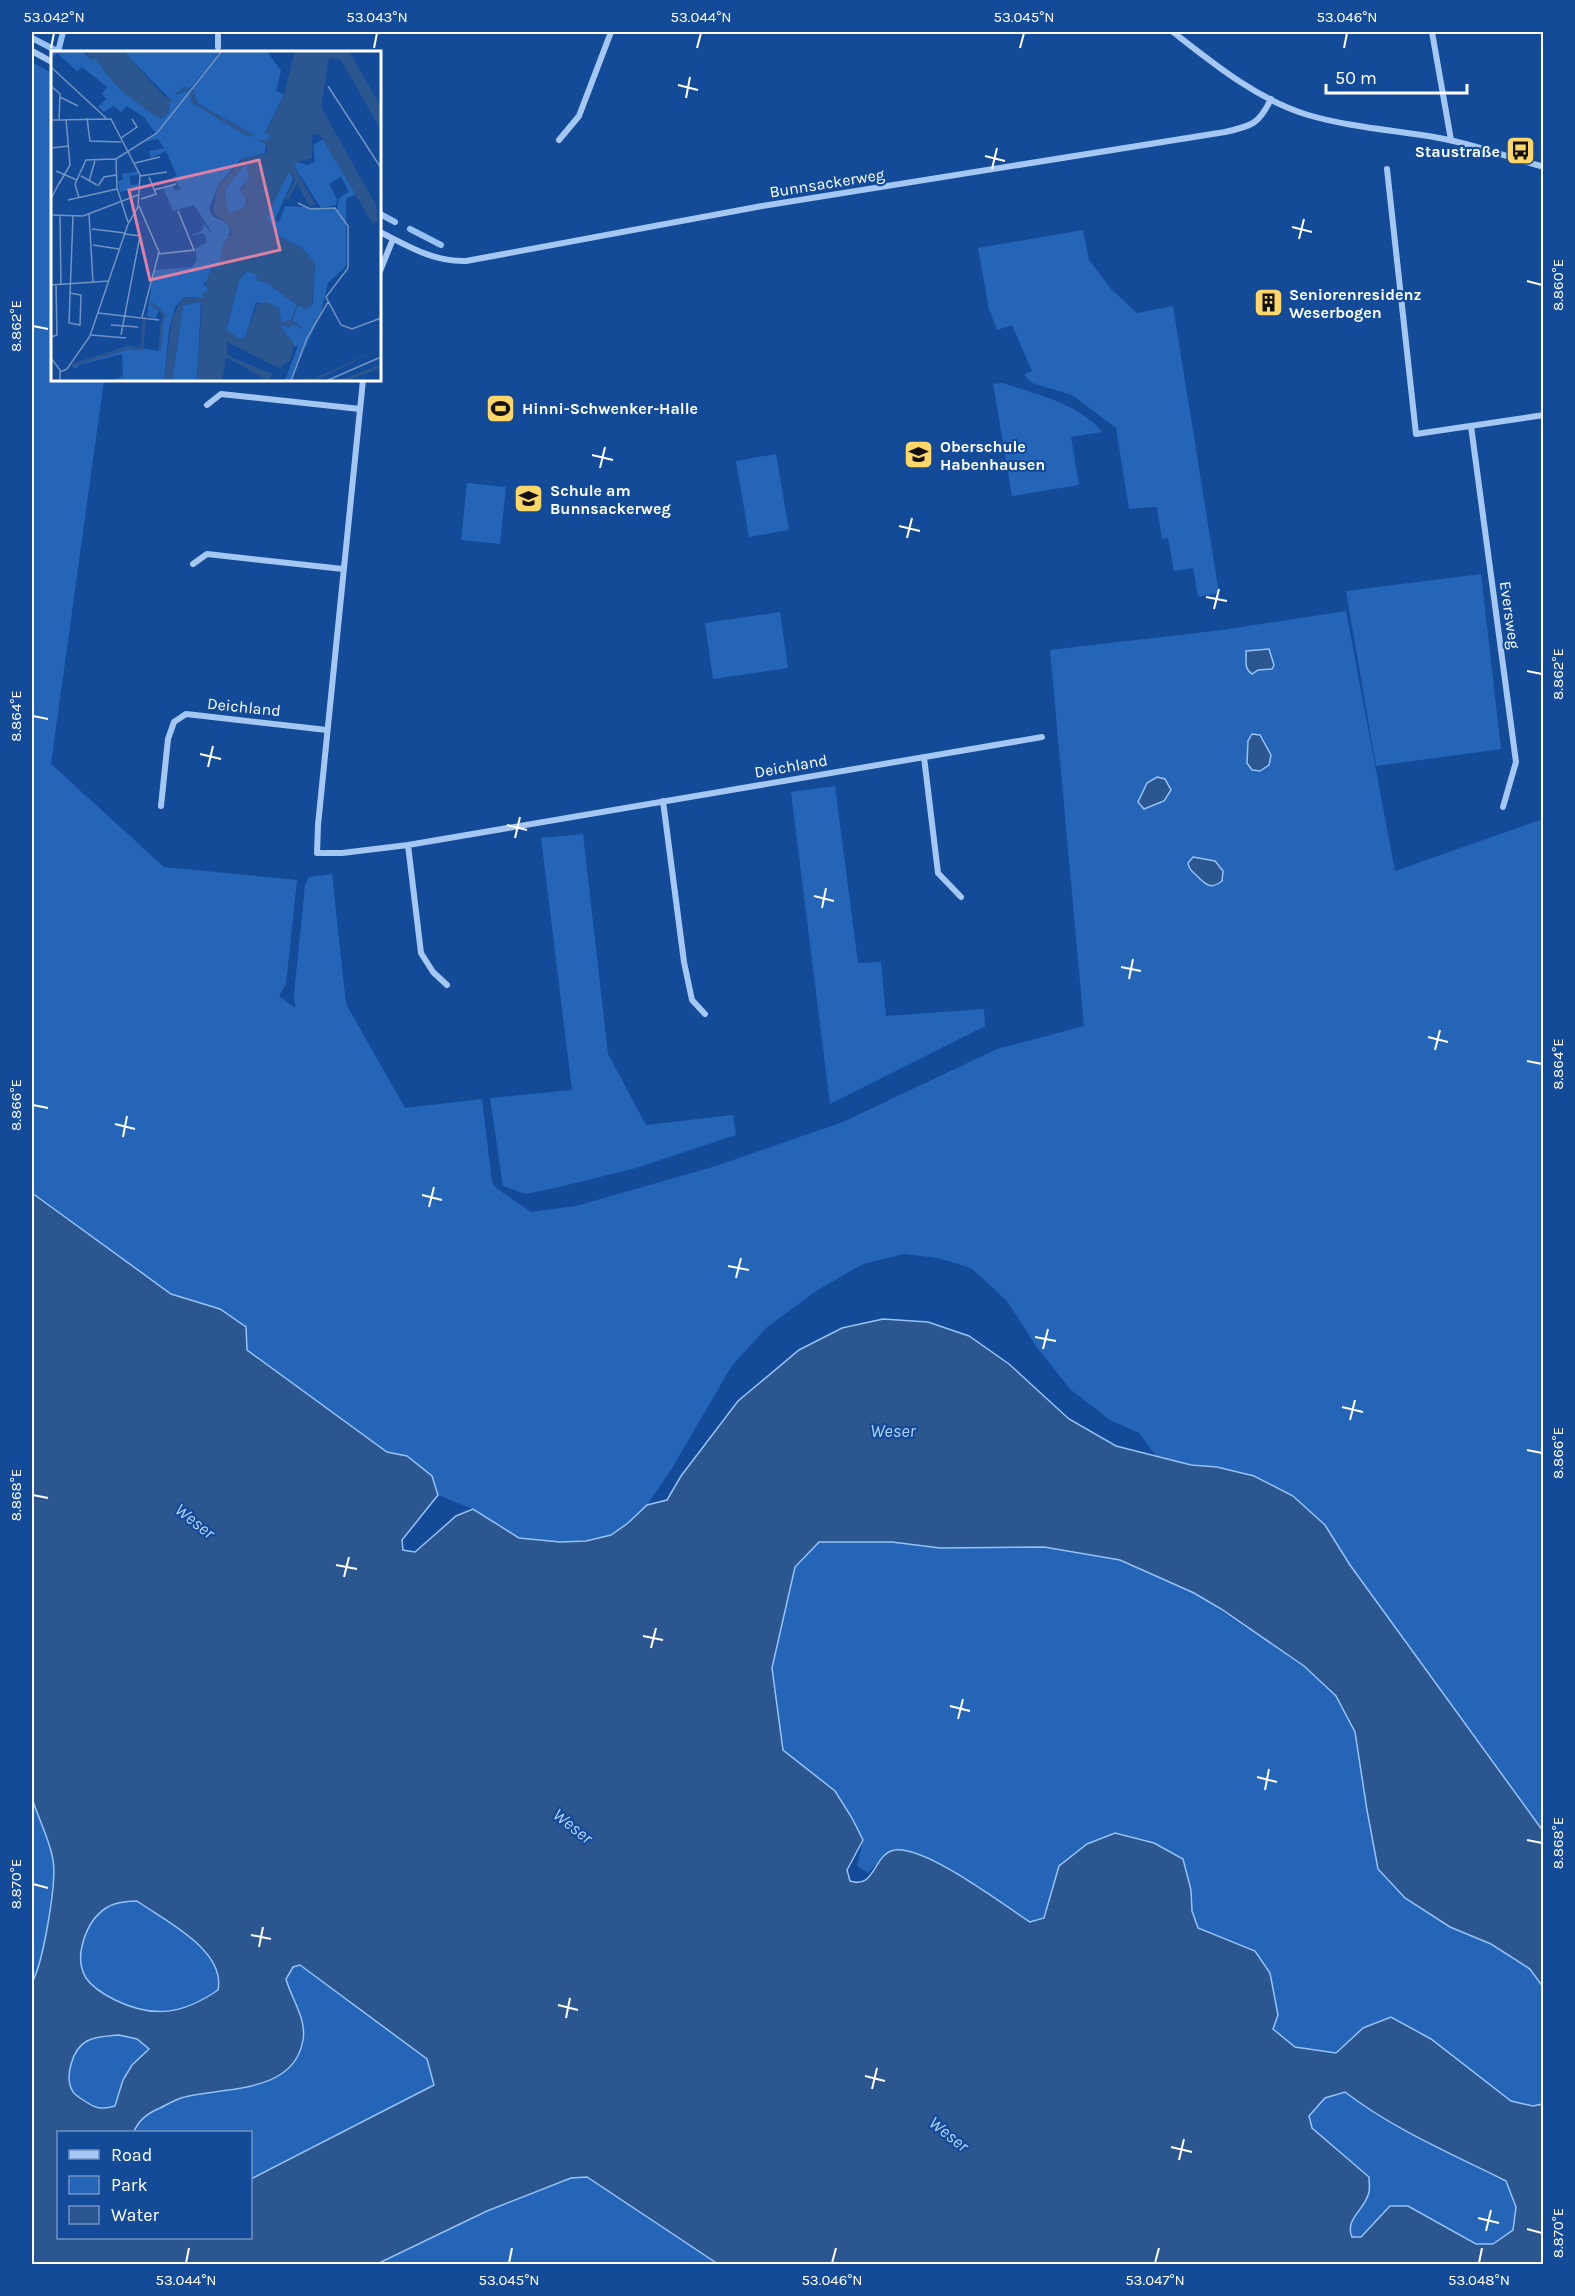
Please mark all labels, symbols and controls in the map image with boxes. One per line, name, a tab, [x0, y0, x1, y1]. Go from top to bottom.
text: 53.042°N	[23, 8, 85, 26]
text: 53.043°N	[346, 8, 408, 26]
text: 53.044°N	[670, 8, 732, 26]
text: 53.045°N	[993, 8, 1055, 26]
text: 53.046°N	[1316, 8, 1378, 26]
inset map	[51, 51, 381, 381]
scale bar	[1326, 57, 1467, 95]
text: 50 m	[1335, 67, 1377, 89]
bus stop icon: Staustraße	[1505, 135, 1537, 167]
place label: Staustraße	[1415, 142, 1500, 161]
street label: Bunnsackerweg	[768, 165, 886, 201]
text: 8.860°E	[1549, 259, 1567, 311]
place label: Seniorenresidenz Weserbogen	[1289, 285, 1421, 322]
building icon: Seniorenresidenz Weserbogen	[1252, 287, 1284, 319]
text: 8.862°E	[7, 300, 25, 352]
sports icon: Hinni-Schwenker-Halle	[485, 392, 517, 424]
place label: Hinni-Schwenker-Halle	[522, 399, 698, 418]
place label: Oberschule Habenhausen	[940, 437, 1045, 474]
school or university icon: Oberschule Habenhausen	[903, 439, 935, 471]
place label: Schule am Bunnsackerweg	[550, 481, 671, 518]
school or university icon: Schule am Bunnsackerweg	[513, 483, 545, 515]
street label: Eversweg	[1496, 580, 1524, 650]
text: 8.862°E	[1549, 648, 1567, 700]
text: 8.864°E	[7, 690, 25, 742]
street label: Deichland	[206, 694, 282, 720]
street label: Deichland	[753, 750, 829, 782]
text: 8.864°E	[1549, 1038, 1567, 1090]
text: 8.866°E	[7, 1079, 25, 1131]
water label: Weser	[870, 1420, 916, 1442]
text: 8.866°E	[1549, 1427, 1567, 1479]
text: 8.868°E	[7, 1469, 25, 1521]
water label: Weser	[170, 1498, 220, 1544]
water label: Weser	[548, 1803, 598, 1849]
text: 8.868°E	[1549, 1817, 1567, 1869]
text: 8.870°E	[7, 1859, 25, 1909]
water label: Weser	[924, 2111, 974, 2157]
legend	[57, 2131, 252, 2239]
text: Road	[111, 2144, 152, 2166]
text: Park	[111, 2174, 148, 2196]
text: Water	[111, 2204, 159, 2226]
text: 8.870°E	[1549, 2208, 1567, 2258]
text: 53.044°N	[155, 2271, 217, 2289]
text: 53.045°N	[478, 2271, 540, 2289]
text: 53.046°N	[801, 2271, 863, 2289]
text: 53.047°N	[1125, 2271, 1185, 2289]
text: 53.048°N	[1448, 2271, 1510, 2289]

